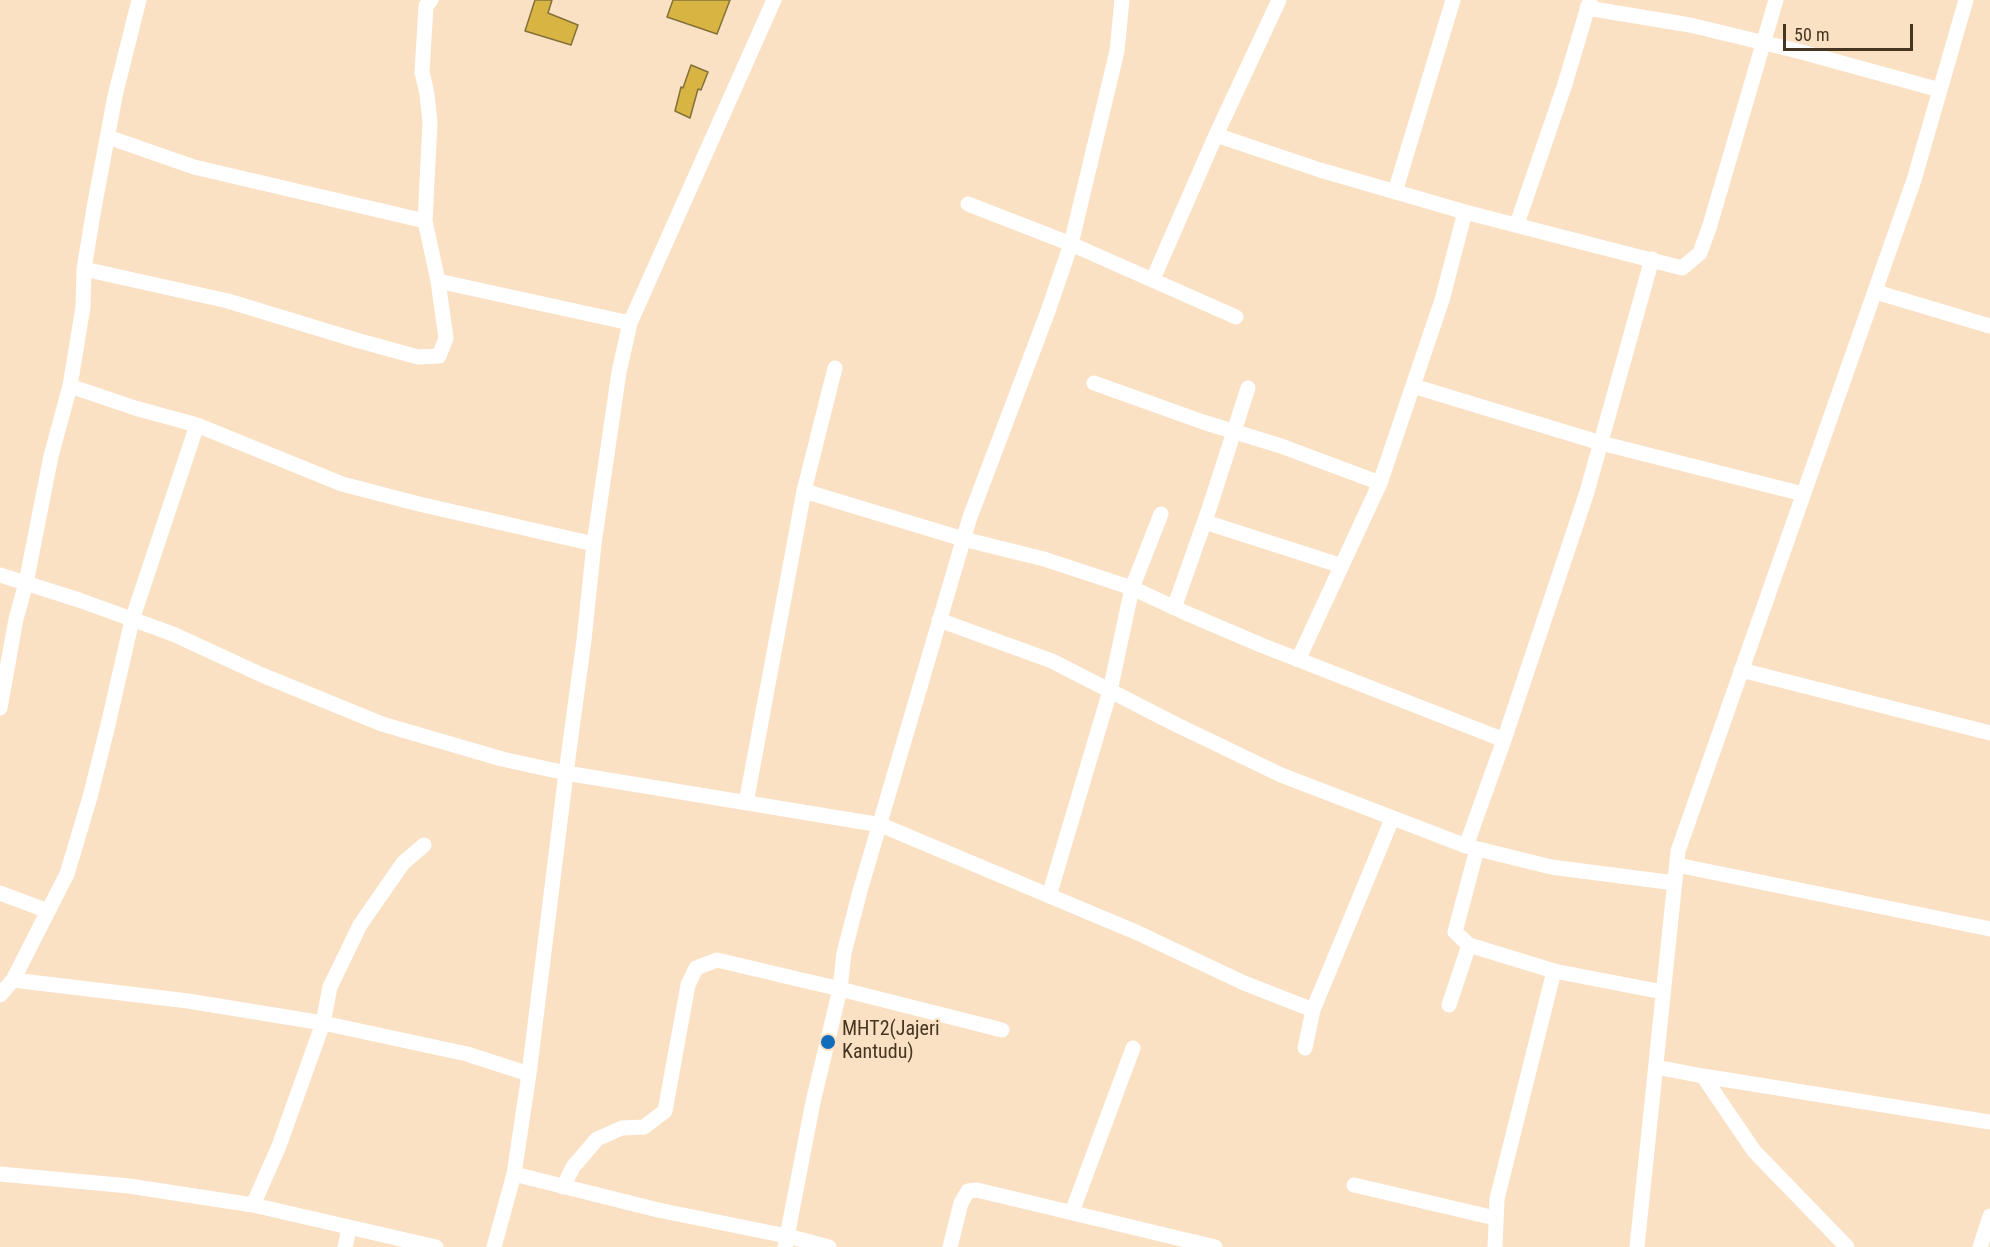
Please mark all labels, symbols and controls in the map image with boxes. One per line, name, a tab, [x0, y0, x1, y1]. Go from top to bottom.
scale bar	[1786, 12, 1916, 50]
text: 50 m	[1794, 24, 1829, 45]
place label: MHT2(Jajeri Kantudu)	[842, 1018, 940, 1065]
marker: MHT2(Jajeri Kantudu)	[819, 1033, 837, 1051]

